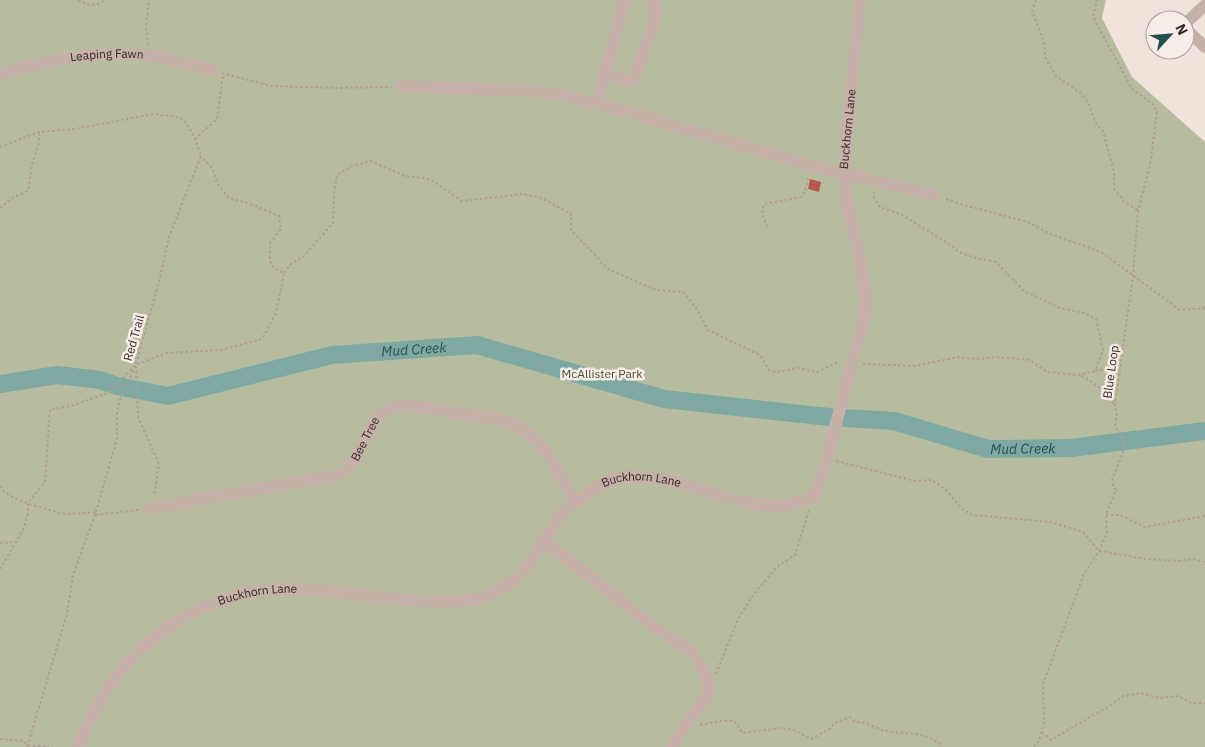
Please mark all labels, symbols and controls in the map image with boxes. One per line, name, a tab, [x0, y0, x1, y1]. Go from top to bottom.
north arrow	[1145, 10, 1195, 60]
text: N	[1171, 21, 1192, 38]
street label: Leaping Fawn	[69, 46, 144, 65]
street label: Buckhorn Lane	[836, 88, 859, 170]
street label: Red Trail	[120, 313, 147, 363]
water label: Mud Creek	[381, 338, 448, 361]
street label: Blue Loop	[1099, 344, 1122, 400]
park label: McAllister Park	[561, 366, 643, 381]
street label: Bee Tree	[347, 414, 383, 463]
water label: Mud Creek	[990, 439, 1056, 458]
street label: Buckhorn Lane	[599, 468, 683, 490]
street label: Buckhorn Lane	[216, 581, 298, 608]

